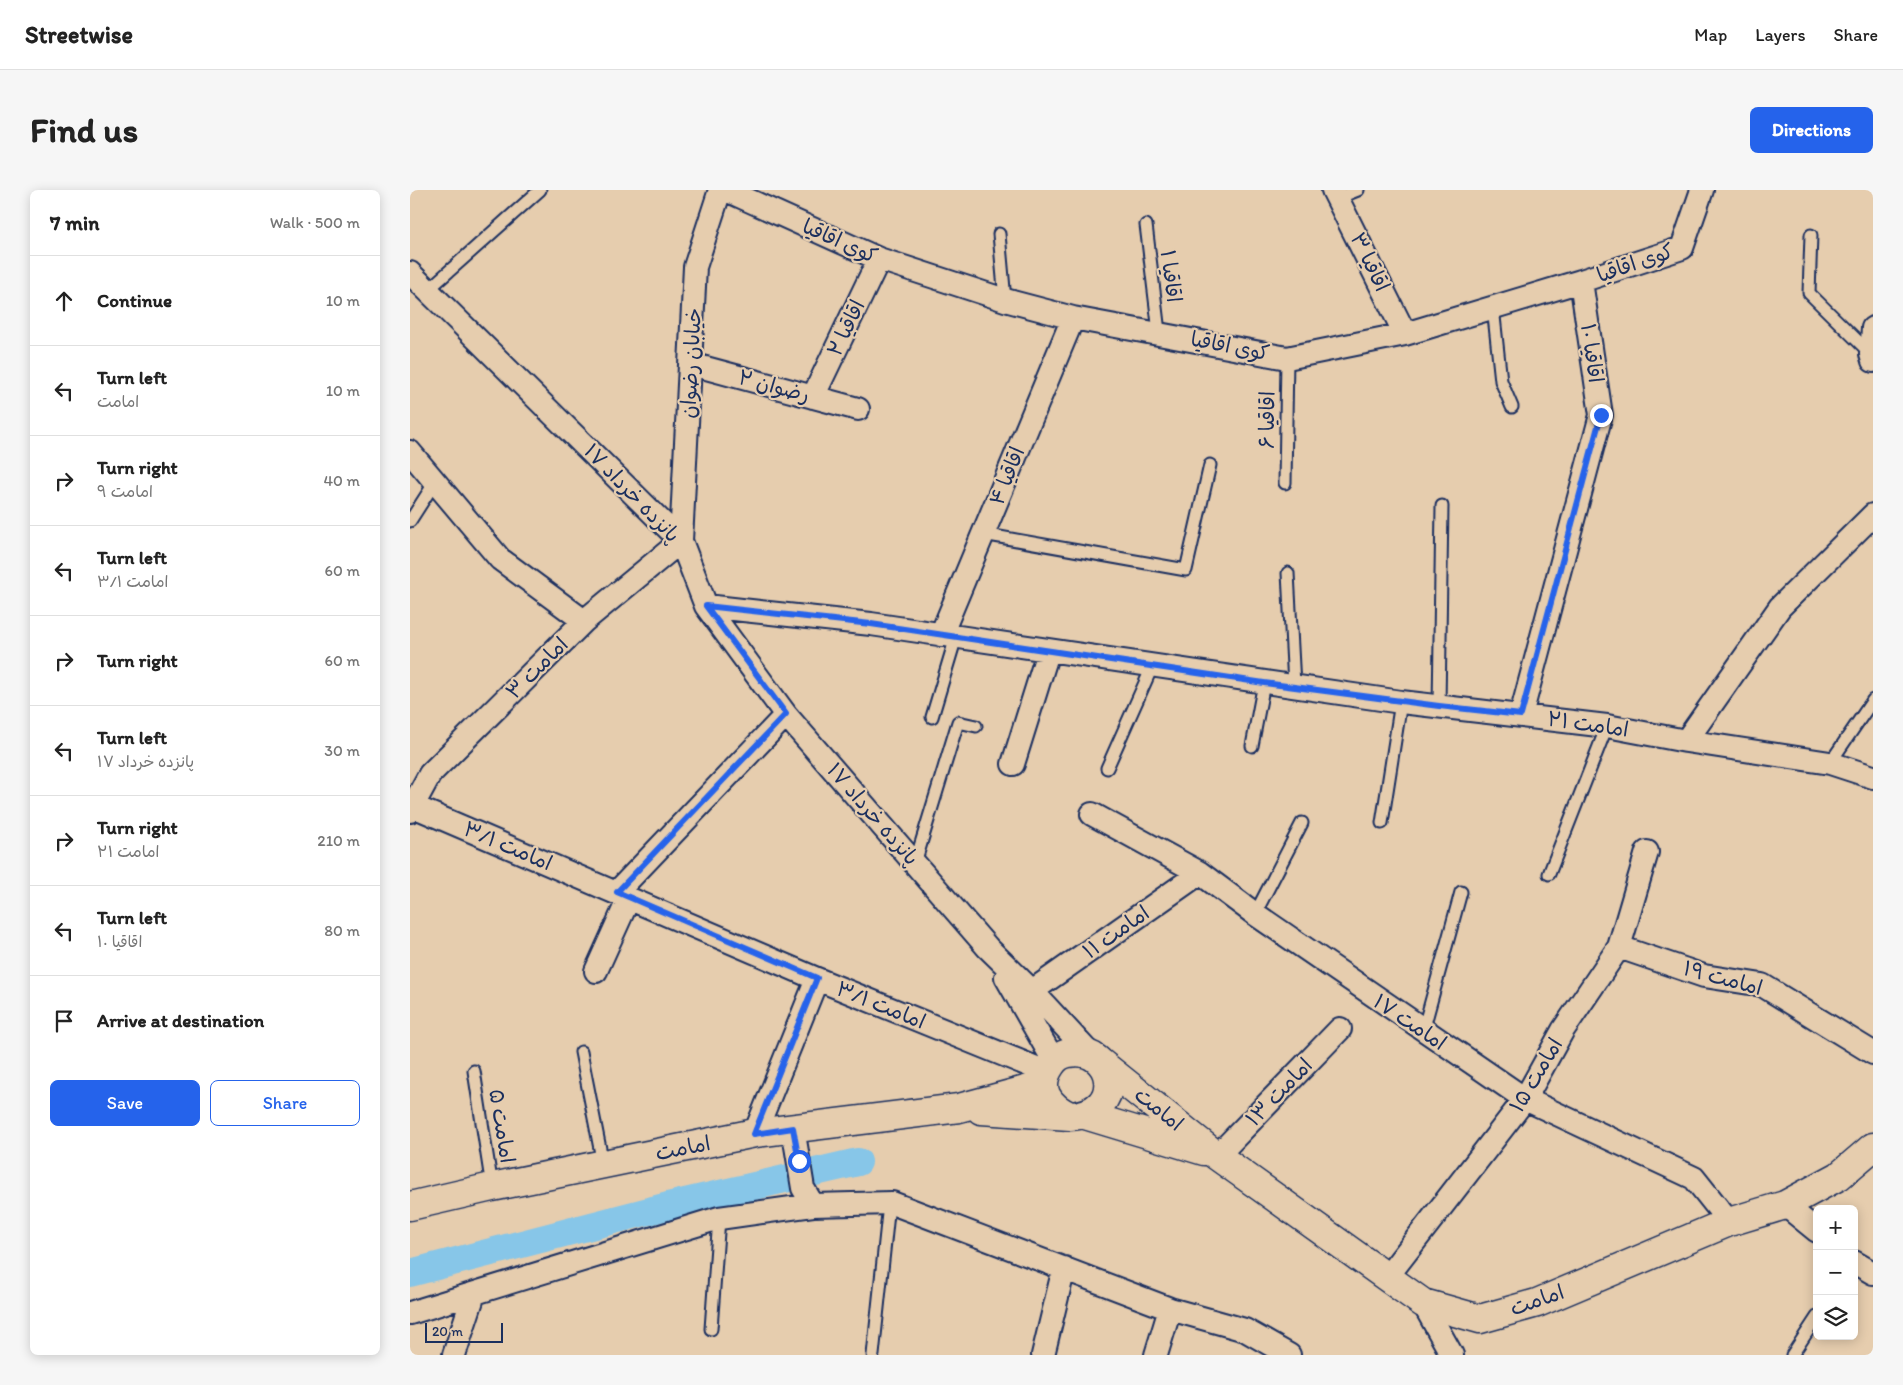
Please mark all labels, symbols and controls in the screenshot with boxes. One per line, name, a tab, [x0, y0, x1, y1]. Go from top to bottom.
text: Streetwise	[25, 20, 133, 49]
text: Map	[1694, 24, 1727, 46]
text: Layers	[1755, 24, 1805, 46]
text: Share	[1833, 24, 1878, 46]
button: Directions	[1750, 107, 1873, 153]
text: Find us	[30, 109, 138, 151]
text: 7 min	[50, 210, 99, 235]
text: Walk · 500 m	[270, 213, 360, 232]
street label: کوی اقاقیا	[798, 213, 882, 269]
street label: اقاقیا ۳	[1346, 228, 1395, 295]
street label: کوی اقاقیا	[1593, 238, 1677, 288]
street label: اقاقیا ۱	[1156, 248, 1187, 304]
icon: ahead	[50, 287, 78, 315]
text: Continue	[97, 289, 172, 312]
text: 10 m	[326, 291, 360, 310]
street label: اقاقیا ۲	[821, 296, 870, 360]
street label: خیابان رضوان	[675, 307, 707, 419]
street label: اقاقیا ۱۰	[1576, 322, 1609, 384]
street label: کوی اقاقیا	[1188, 326, 1272, 366]
street label: رضوان ۲	[735, 364, 813, 408]
text: Turn left	[97, 366, 167, 389]
icon: left	[50, 377, 78, 405]
text: 10 m	[326, 381, 360, 400]
street label: اقاقیا ۶	[1253, 391, 1280, 449]
text: امامت	[97, 392, 139, 411]
route end	[1590, 404, 1613, 427]
street label: پانزده خرداد ۱۷	[578, 438, 686, 548]
street label: اقاقیا ۴	[984, 443, 1030, 509]
text: Turn right	[97, 456, 178, 479]
icon: right	[50, 467, 78, 495]
text: 40 m	[323, 471, 360, 490]
text: امامت ۹	[97, 482, 153, 501]
text: Turn left	[97, 546, 167, 569]
icon: left	[50, 557, 78, 585]
text: 60 m	[325, 561, 360, 580]
text: امامت ۳/۱	[97, 572, 169, 591]
street label: امامت ۳	[500, 631, 573, 704]
icon: right	[50, 647, 78, 675]
text: Turn right	[97, 649, 178, 672]
text: 60 m	[325, 651, 360, 670]
street label: امامت ۲۱	[1546, 705, 1630, 742]
text: Turn left	[97, 726, 167, 749]
icon: left	[50, 737, 78, 765]
text: 30 m	[324, 741, 360, 760]
text: پانزده خرداد ۱۷	[97, 752, 194, 771]
street label: پانزده خرداد ۱۷	[821, 757, 925, 871]
text: Turn right	[97, 816, 178, 839]
street label: امامت ۳/۱	[460, 816, 556, 875]
icon: right	[50, 827, 78, 855]
text: 210 m	[317, 831, 360, 850]
text: امامت ۲۱	[97, 842, 160, 861]
street label: امامت ۱۱	[1078, 900, 1154, 963]
text: Turn left	[97, 906, 167, 929]
icon: left	[50, 917, 78, 945]
text: 80 m	[324, 921, 360, 940]
text: اقاقیا ۱۰	[97, 932, 142, 951]
street label: امامت ۱۹	[1681, 955, 1766, 1000]
street label: امامت ۳/۱	[833, 975, 929, 1034]
street label: امامت ۱۷	[1369, 988, 1452, 1055]
icon: arrive	[50, 1007, 78, 1035]
text: Arrive at destination	[97, 1009, 264, 1032]
street label: امامت ۱۵	[1504, 1033, 1568, 1116]
street label: امامت ۱۳	[1240, 1052, 1317, 1131]
button: Save	[50, 1080, 200, 1126]
button: Share	[210, 1080, 360, 1126]
street label: امامت	[1130, 1081, 1189, 1136]
street label: امامت ۵	[484, 1087, 521, 1165]
street label: امامت	[653, 1130, 713, 1165]
route start	[788, 1150, 811, 1173]
map controls	[1813, 1205, 1858, 1340]
button: +	[1813, 1205, 1858, 1250]
button: −	[1813, 1250, 1858, 1295]
street label: امامت	[1507, 1279, 1567, 1320]
button: layers	[1813, 1295, 1858, 1340]
scale bar	[425, 1320, 502, 1343]
text: 20 m	[432, 1323, 463, 1340]

